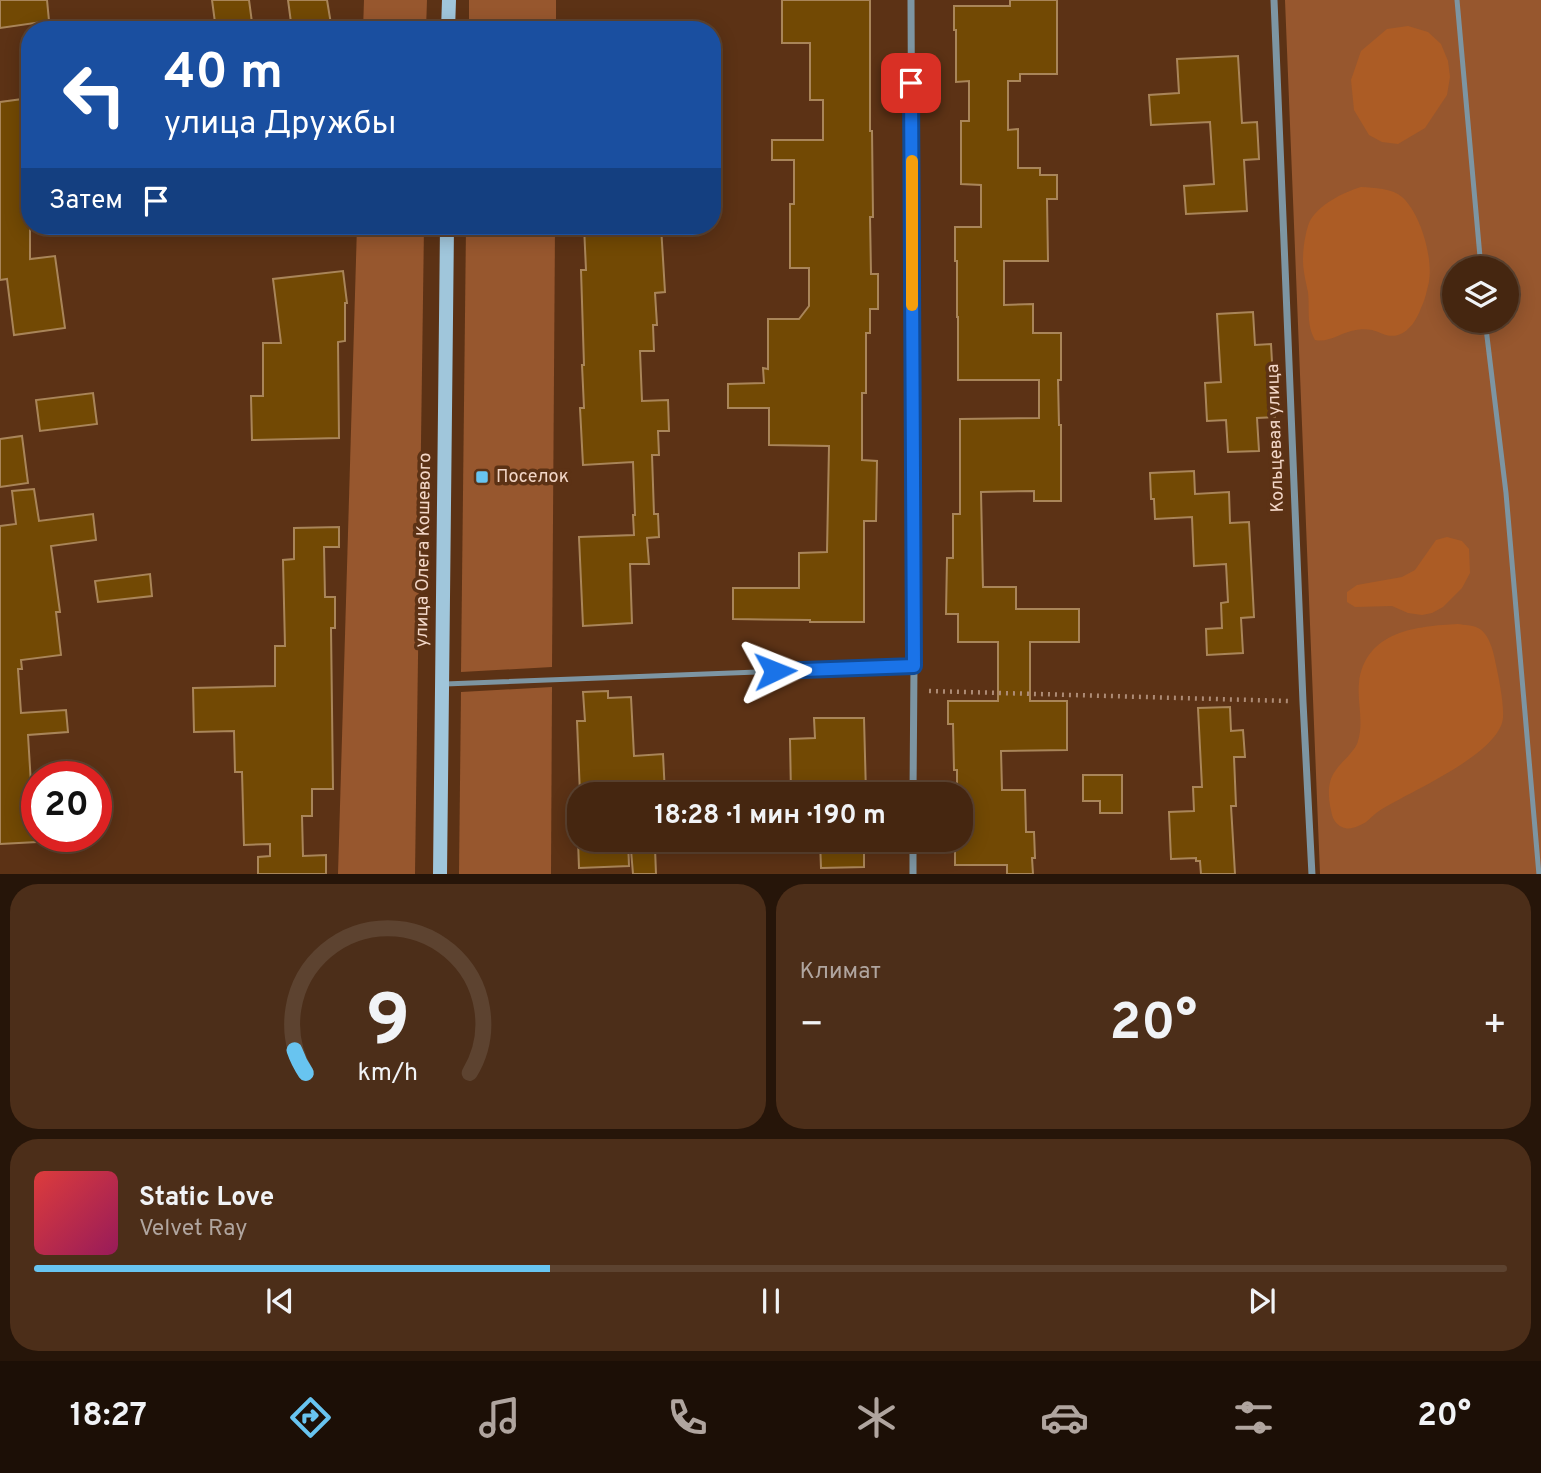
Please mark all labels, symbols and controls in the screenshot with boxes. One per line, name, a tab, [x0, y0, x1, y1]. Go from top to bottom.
text: 40 m	[164, 44, 283, 106]
icon: left	[49, 49, 140, 140]
pin	[881, 53, 941, 113]
icon: arrive	[892, 64, 930, 102]
text: улица Дружбы	[164, 105, 396, 145]
icon: arrive	[137, 182, 175, 220]
text: Затем	[49, 185, 123, 218]
map controls	[1442, 256, 1519, 333]
button: layers	[1442, 256, 1519, 333]
street label: Кольцевая улица	[1262, 363, 1290, 513]
street label: улица Олега Кошевого	[411, 452, 437, 648]
place label: Поселок	[496, 466, 569, 489]
marker: Поселок	[474, 469, 490, 485]
position arrow	[738, 634, 812, 708]
speed limit sign: 20	[21, 761, 112, 852]
text: 18:28 · 1 мин · 190 m	[654, 800, 886, 833]
text: Климат	[800, 958, 881, 987]
text: 9	[365, 979, 410, 1071]
text: 20°	[1109, 992, 1197, 1058]
text: −	[800, 1002, 824, 1051]
text: +	[1482, 1002, 1507, 1051]
text: km/h	[357, 1057, 418, 1089]
text: Static Love	[139, 1182, 274, 1215]
text: Velvet Ray	[139, 1215, 247, 1244]
icon: previous	[261, 1282, 299, 1320]
icon: pause	[752, 1282, 790, 1320]
icon: next	[1243, 1282, 1281, 1320]
icon: directions	[286, 1393, 335, 1442]
icon: music	[475, 1393, 524, 1442]
icon: phone	[663, 1393, 712, 1442]
icon: climate	[852, 1393, 901, 1442]
icon: car	[1040, 1393, 1089, 1442]
icon: filters	[1229, 1393, 1278, 1442]
text: 18:27	[70, 1397, 147, 1437]
text: 20°	[1417, 1397, 1471, 1437]

